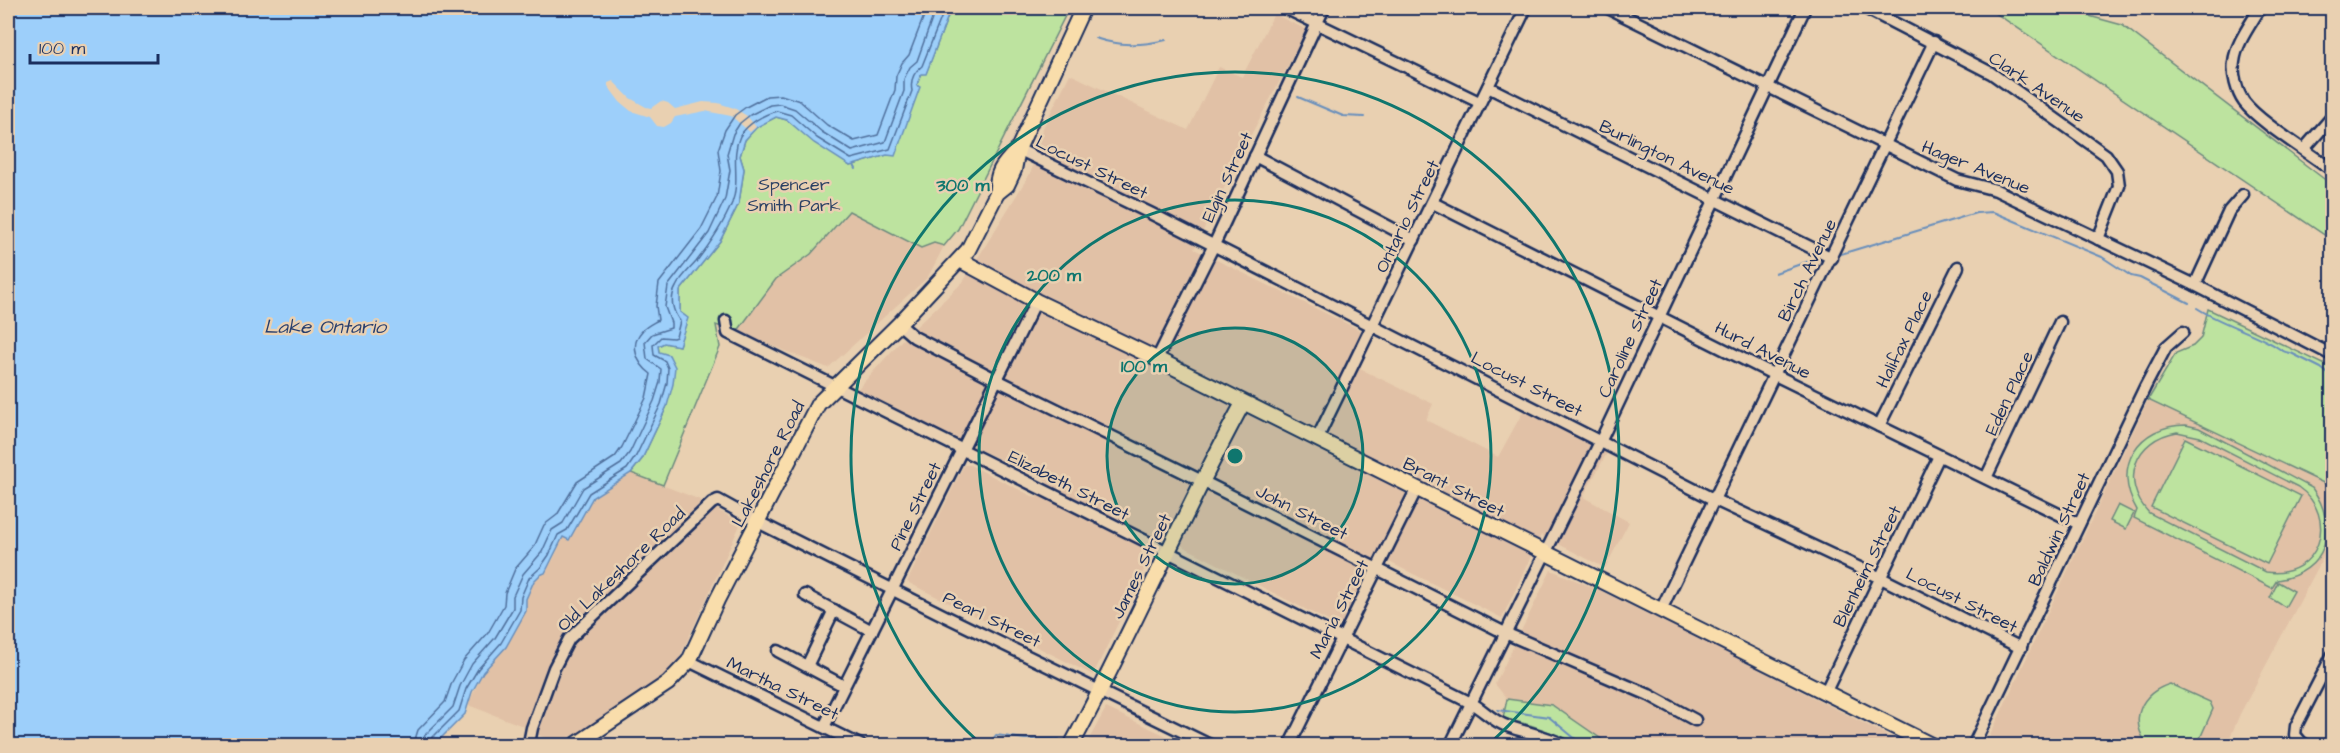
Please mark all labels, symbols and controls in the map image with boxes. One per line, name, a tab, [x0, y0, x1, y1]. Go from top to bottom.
scale bar	[30, 27, 158, 65]
text: 100 m	[39, 36, 85, 61]
street label: Clark Avenue	[1984, 46, 2090, 129]
street label: Burlington Avenue	[1594, 114, 1739, 202]
street label: Elgin Street	[1196, 127, 1261, 227]
street label: Locust Street	[1031, 129, 1153, 206]
street label: Hager Avenue	[1918, 134, 2034, 202]
street label: Ontario Street	[1369, 155, 1446, 277]
park label: Spencer Smith Park	[747, 172, 841, 218]
text: 300 m	[935, 173, 991, 198]
street label: Birch Avenue	[1772, 214, 1843, 326]
text: 200 m	[1026, 263, 1082, 288]
street label: Caroline Street	[1592, 274, 1669, 402]
street label: Halifax Place	[1870, 286, 1939, 392]
water label: Lake Ontario	[264, 313, 388, 341]
street label: Hurd Avenue	[1710, 315, 1815, 386]
street label: Locust Street	[1467, 346, 1588, 424]
street label: Eden Place	[1979, 347, 2040, 439]
text: 100 m	[1121, 354, 1168, 379]
street label: Lakeshore Road	[726, 397, 811, 532]
street label: Elizabeth Street	[1004, 444, 1134, 527]
centre of rings	[1225, 446, 1245, 466]
street label: Brant Street	[1399, 451, 1509, 524]
street label: Pine Street	[883, 457, 948, 555]
street label: Baldwin Street	[2022, 468, 2097, 590]
street label: John Street	[1251, 479, 1353, 547]
street label: Old Lakeshore Road	[552, 501, 691, 637]
street label: Blenheim Street	[1827, 501, 1908, 631]
street label: James Street	[1105, 509, 1178, 623]
street label: Maria Street	[1304, 555, 1376, 663]
street label: Locust Street	[1902, 562, 2023, 640]
street label: Pearl Street	[939, 585, 1045, 654]
street label: Martha Street	[722, 650, 844, 727]

